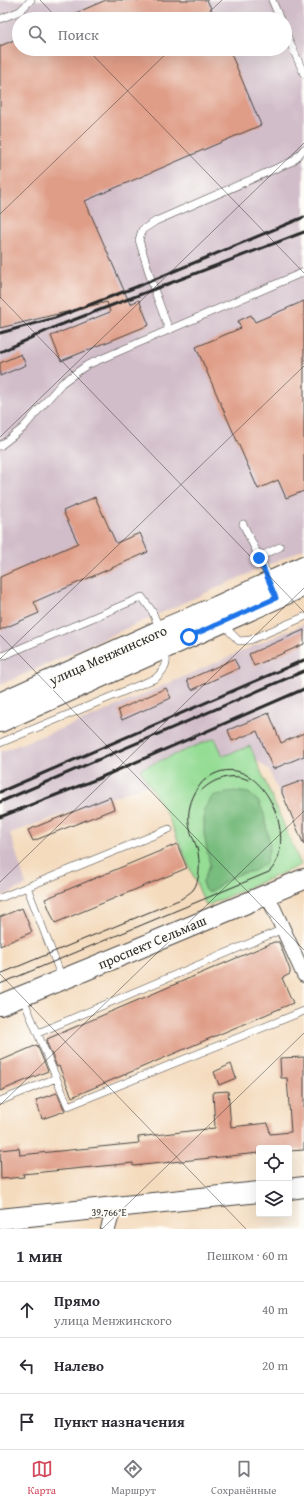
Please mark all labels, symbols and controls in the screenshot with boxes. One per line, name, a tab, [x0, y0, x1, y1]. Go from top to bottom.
search box	[12, 12, 292, 56]
icon: search	[26, 23, 48, 45]
text: Поиск	[58, 24, 99, 45]
route end	[250, 549, 268, 567]
street label: улица Менжинского	[45, 620, 170, 690]
route start	[180, 628, 198, 646]
street label: проспект Сельмаш	[95, 910, 210, 974]
map controls	[256, 1145, 292, 1217]
button: locate	[256, 1145, 292, 1181]
button: layers	[256, 1181, 292, 1217]
text: 39.766°E	[91, 1205, 127, 1220]
text: 1 мин	[16, 1243, 62, 1268]
text: Пешком · 60 m	[207, 1246, 288, 1265]
text: Прямо	[54, 1290, 100, 1311]
icon: ahead	[16, 1299, 38, 1321]
text: 40 m	[262, 1300, 288, 1319]
text: улица Менжинского	[54, 1311, 172, 1330]
icon: left	[16, 1355, 38, 1377]
text: Налево	[54, 1355, 104, 1376]
text: 20 m	[262, 1356, 288, 1375]
icon: arrive	[16, 1411, 38, 1433]
text: Пункт назначения	[54, 1411, 185, 1432]
tab: Карта	[27, 1458, 56, 1498]
tab: Маршрут	[111, 1458, 156, 1498]
tab: Сохранённые	[211, 1458, 276, 1498]

